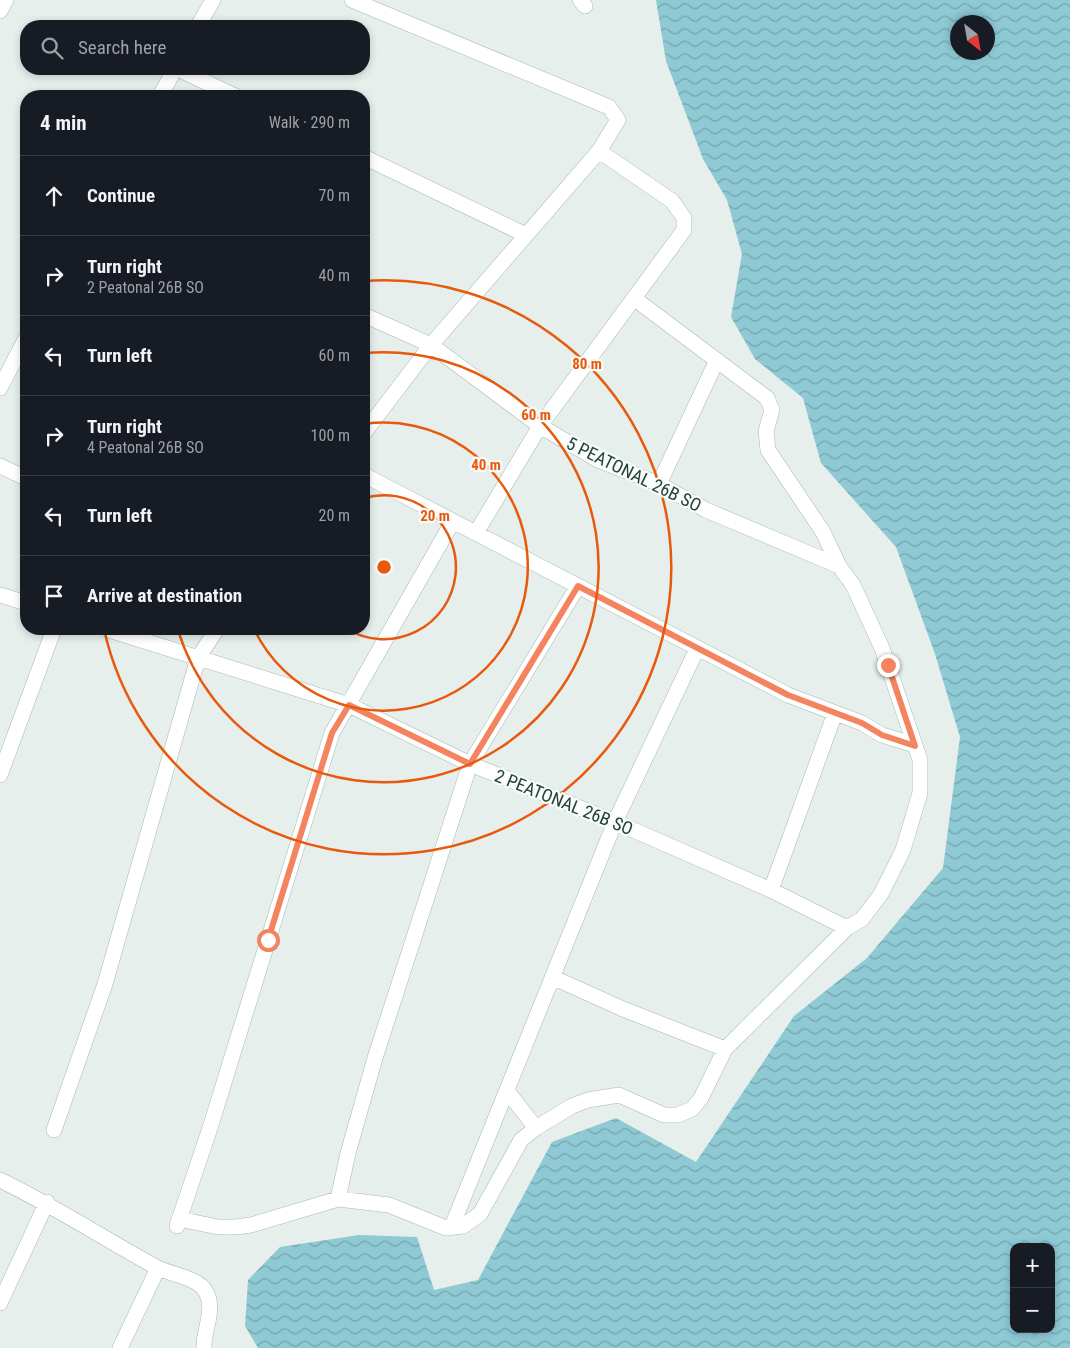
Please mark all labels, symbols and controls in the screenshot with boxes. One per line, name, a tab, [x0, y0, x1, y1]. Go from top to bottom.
north arrow	[950, 15, 995, 60]
search box	[20, 20, 370, 75]
icon: search	[38, 34, 66, 62]
text: Search here	[78, 36, 166, 59]
text: 4 min	[40, 111, 87, 135]
text: Walk · 290 m	[269, 113, 350, 132]
icon: ahead	[40, 182, 68, 210]
text: Continue	[87, 184, 155, 207]
text: 70 m	[318, 186, 350, 205]
text: Turn right	[87, 255, 162, 278]
icon: right	[40, 262, 68, 290]
text: 40 m	[318, 266, 350, 285]
text: 2 Peatonal 26B SO	[87, 278, 204, 297]
icon: left	[40, 342, 68, 370]
text: Turn left	[87, 344, 152, 367]
text: 60 m	[318, 346, 350, 365]
text: 80 m	[572, 355, 602, 373]
text: 60 m	[521, 406, 551, 424]
text: Turn right	[87, 415, 162, 438]
icon: right	[40, 422, 68, 450]
text: 100 m	[311, 426, 350, 445]
street label: 5 PEATONAL 26B SO	[563, 432, 705, 516]
text: 4 Peatonal 26B SO	[87, 438, 204, 457]
text: 40 m	[471, 456, 501, 474]
icon: left	[40, 502, 68, 530]
text: Turn left	[87, 504, 152, 527]
text: 20 m	[318, 506, 350, 525]
text: 20 m	[420, 507, 450, 525]
centre of rings	[375, 558, 393, 576]
icon: arrive	[40, 582, 68, 610]
text: Arrive at destination	[87, 584, 242, 607]
route end	[877, 654, 900, 677]
street label: 2 PEATONAL 26B SO	[492, 765, 636, 839]
route start	[257, 929, 280, 952]
map controls	[1010, 1243, 1055, 1333]
button: +	[1010, 1243, 1055, 1288]
button: −	[1010, 1288, 1055, 1333]

